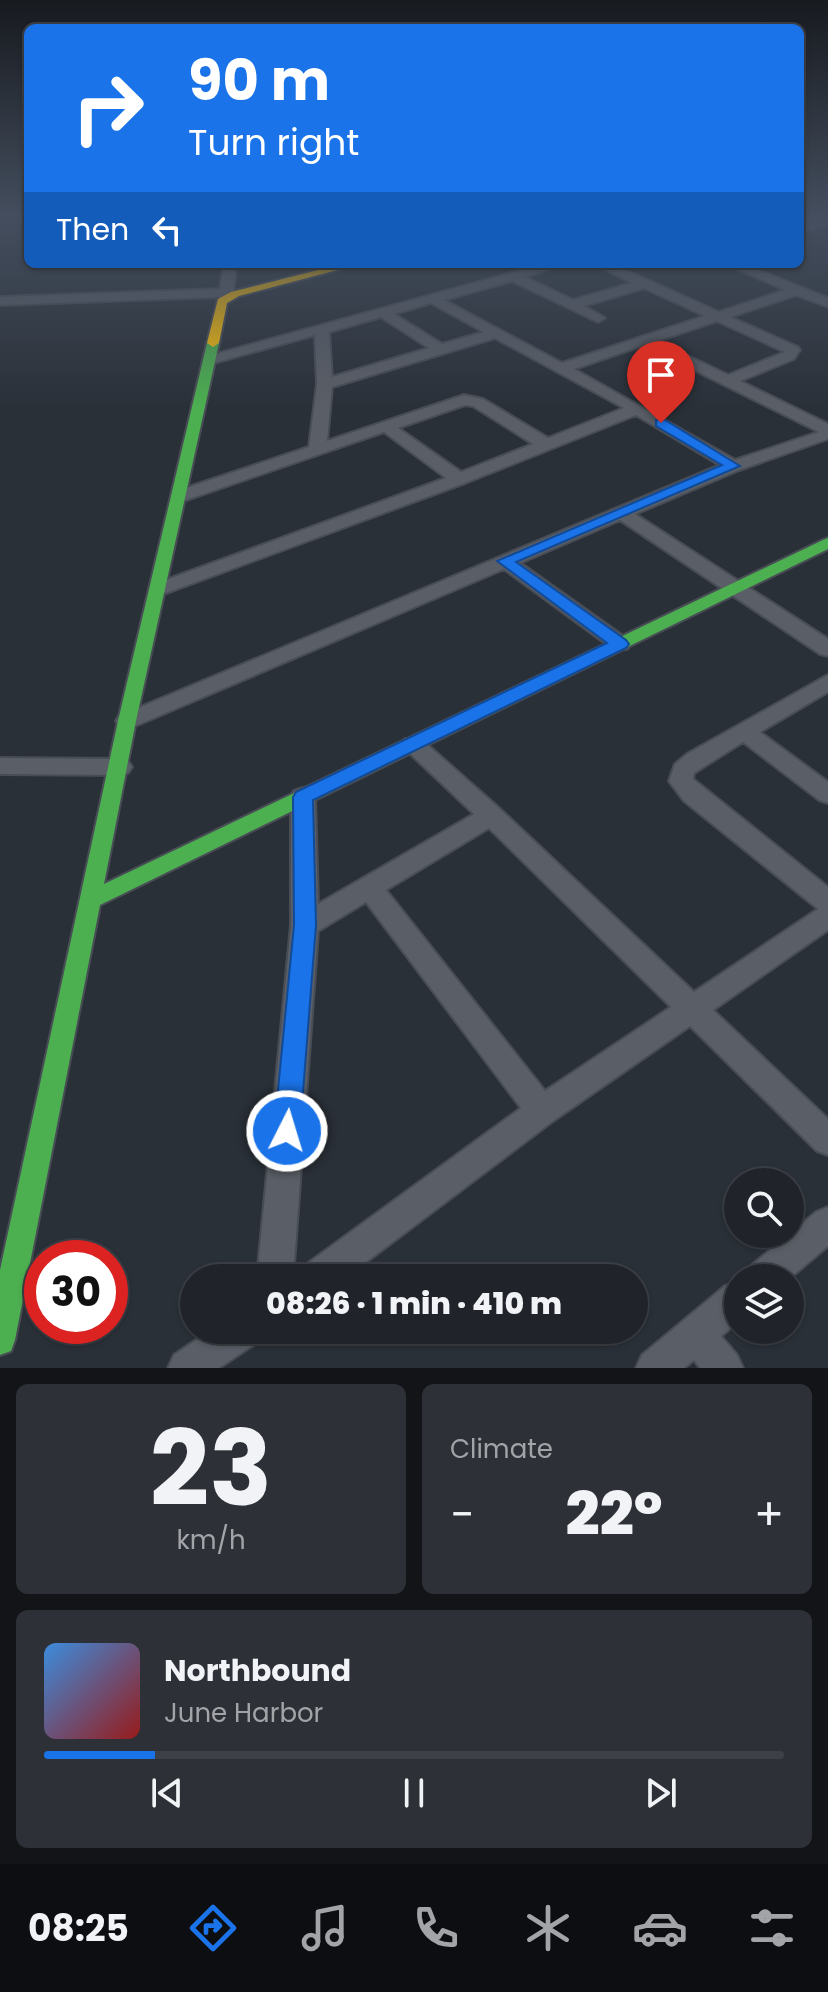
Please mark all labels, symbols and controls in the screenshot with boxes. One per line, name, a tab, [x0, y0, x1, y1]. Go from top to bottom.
text: 90 m	[188, 41, 330, 120]
icon: right	[56, 56, 160, 160]
text: Turn right	[188, 117, 359, 168]
text: Then	[56, 208, 129, 251]
icon: left	[145, 208, 189, 252]
pin	[627, 341, 695, 423]
icon: arrive	[639, 353, 683, 397]
position arrow	[245, 1089, 329, 1173]
map controls	[724, 1168, 804, 1344]
button: search	[724, 1168, 804, 1248]
speed limit sign: 30	[24, 1240, 128, 1344]
button: layers	[724, 1264, 804, 1344]
text: 08:26 · 1 min · 410 m	[266, 1282, 562, 1325]
text: 23	[150, 1396, 272, 1541]
text: Climate	[450, 1431, 553, 1467]
text: 22°	[566, 1472, 663, 1556]
text: −	[450, 1484, 474, 1545]
text: +	[754, 1484, 784, 1545]
text: km/h	[176, 1522, 246, 1558]
text: Northbound	[164, 1649, 351, 1692]
text: June Harbor	[164, 1695, 323, 1731]
icon: previous	[145, 1771, 189, 1815]
icon: pause	[392, 1771, 436, 1815]
icon: next	[639, 1771, 683, 1815]
icon: directions	[185, 1900, 241, 1956]
icon: music	[297, 1900, 353, 1956]
icon: phone	[408, 1900, 464, 1956]
icon: climate	[520, 1900, 576, 1956]
icon: car	[632, 1900, 688, 1956]
icon: filters	[744, 1900, 800, 1956]
text: 08:25	[28, 1903, 129, 1954]

